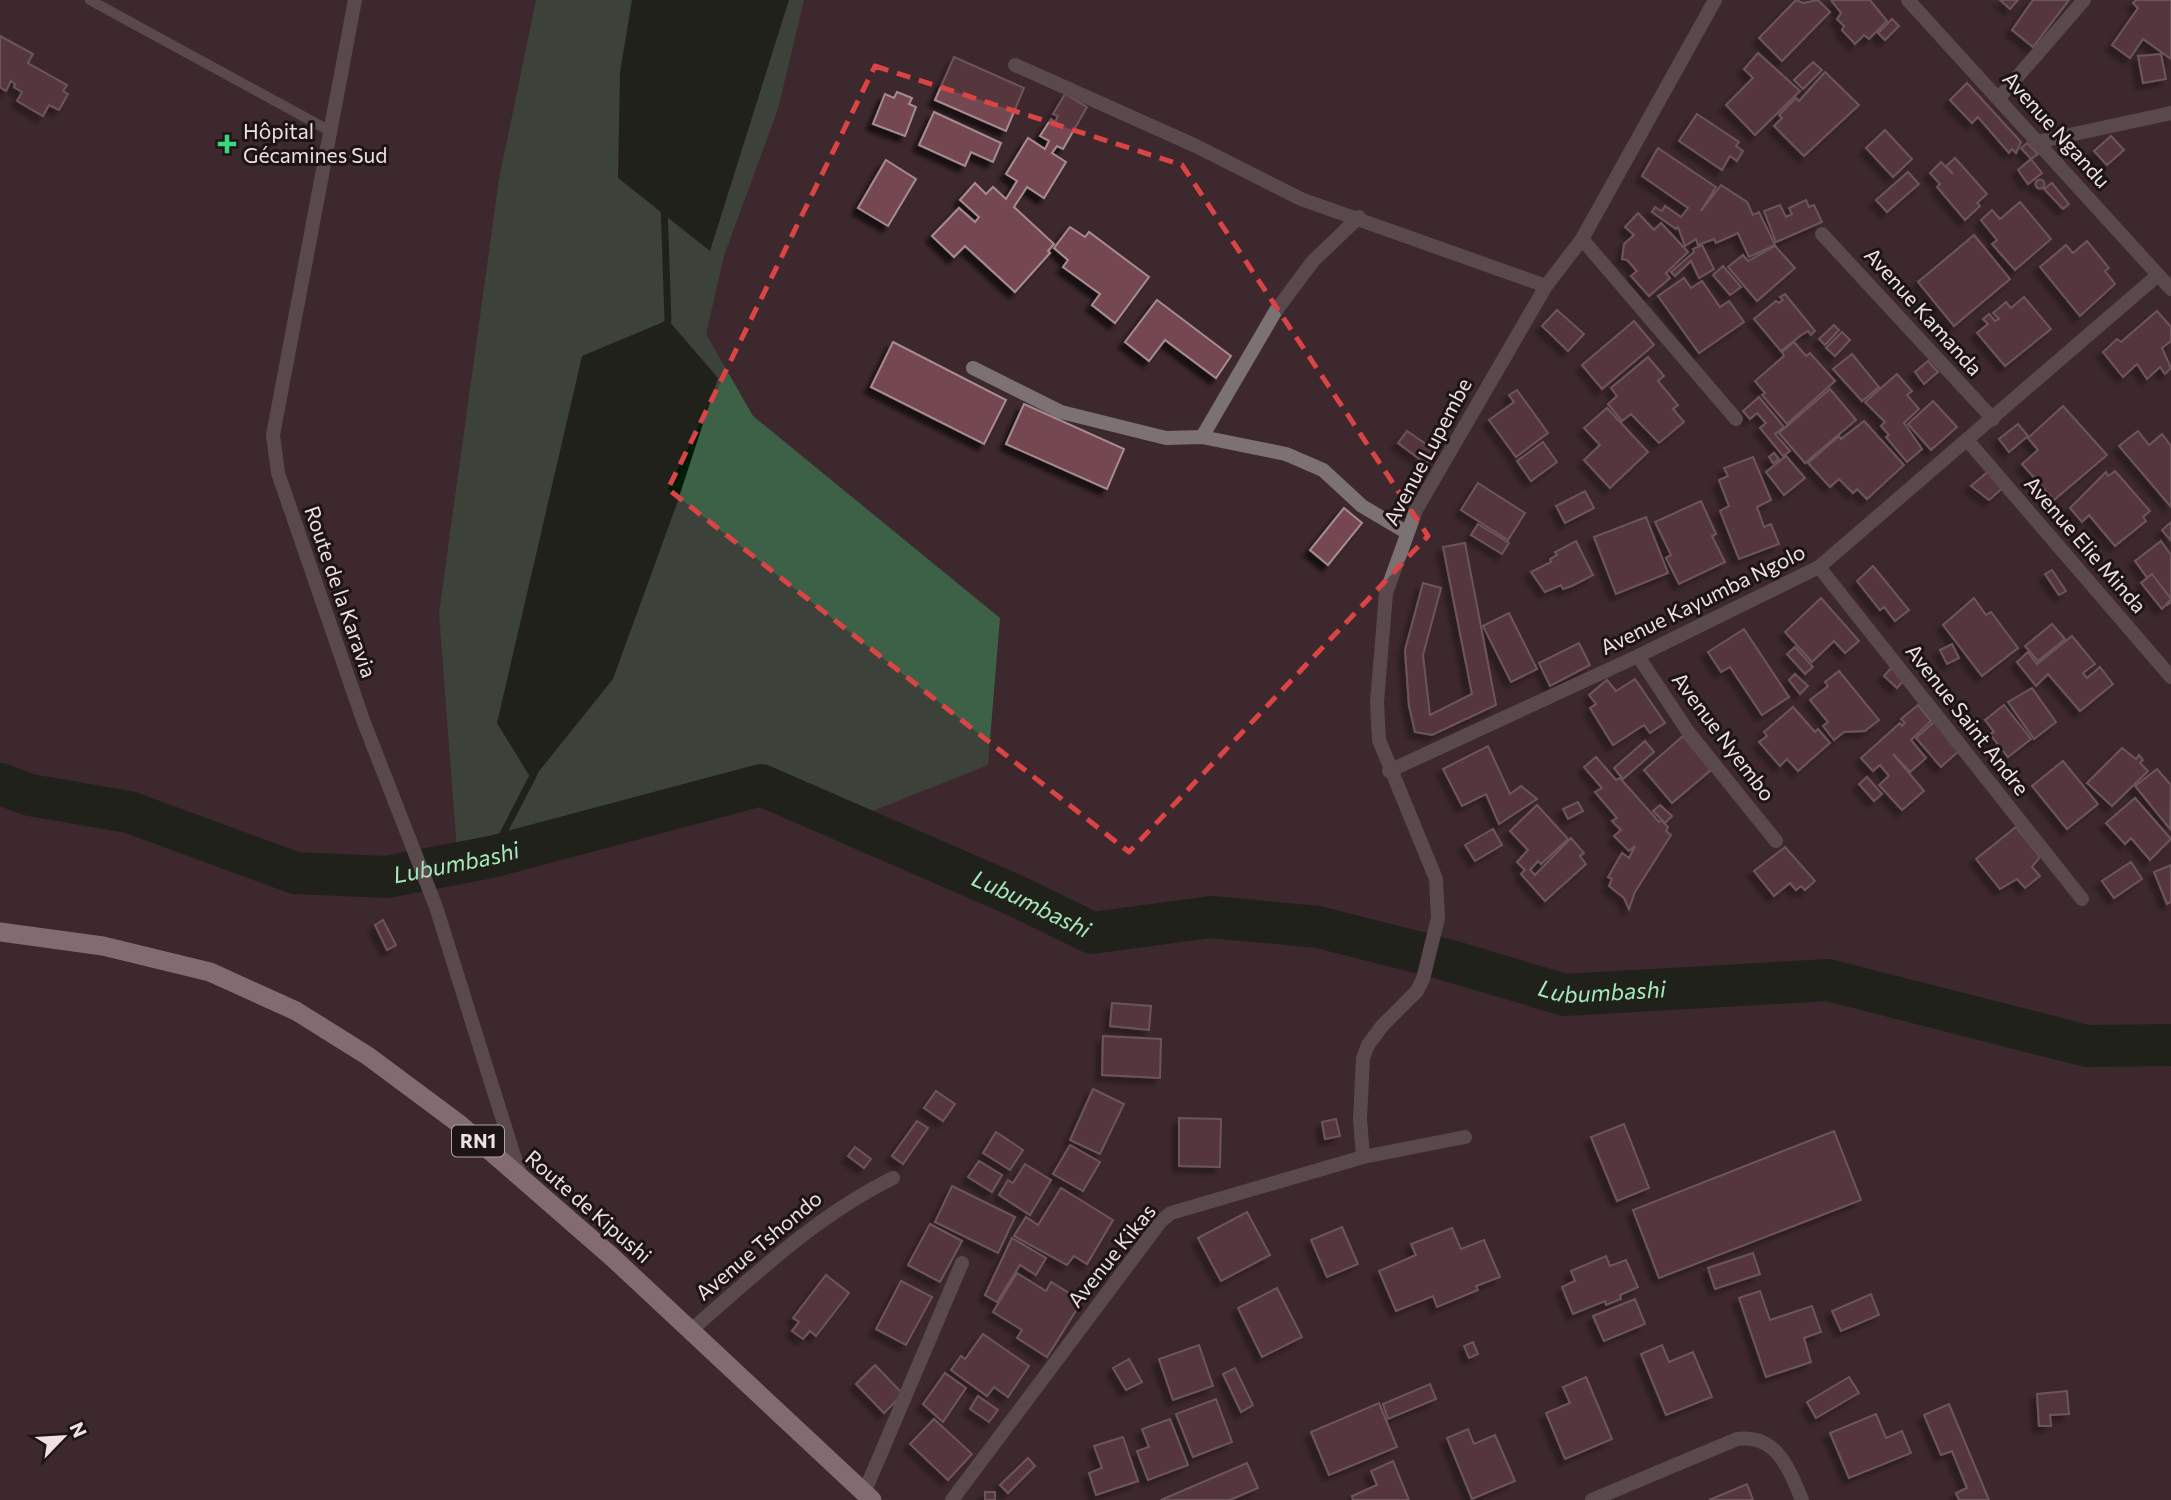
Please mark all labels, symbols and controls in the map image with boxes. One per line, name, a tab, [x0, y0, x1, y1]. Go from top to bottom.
street label: Avenue Ngandu	[1998, 66, 2116, 192]
place label: Hôpital Gécamines Sud	[243, 118, 387, 167]
marker: Hôpital Gécamines Sud	[217, 134, 237, 154]
street label: Avenue Kamanda	[1860, 242, 1988, 380]
street label: Avenue Lupembe	[1377, 373, 1476, 529]
street label: Avenue Elie Minda	[2020, 471, 2152, 617]
street label: Route de la Karavia	[300, 502, 383, 681]
street label: Avenue Kayumba Ngolo	[1596, 538, 1809, 659]
street label: Avenue Saint Andre	[1901, 638, 2035, 800]
street label: Avenue Nyembo	[1668, 667, 1781, 805]
water label: Lubumbashi	[391, 835, 523, 888]
water label: Lubumbashi	[968, 864, 1096, 944]
water label: Lubumbashi	[1535, 973, 1667, 1008]
road number: RN1	[452, 1126, 504, 1156]
street label: Route de Kipushi	[521, 1144, 657, 1267]
street label: Avenue Tshondo	[690, 1185, 826, 1305]
street label: Avenue Kikas	[1062, 1198, 1160, 1312]
north arrow	[28, 1402, 98, 1472]
text: N	[65, 1418, 92, 1441]

